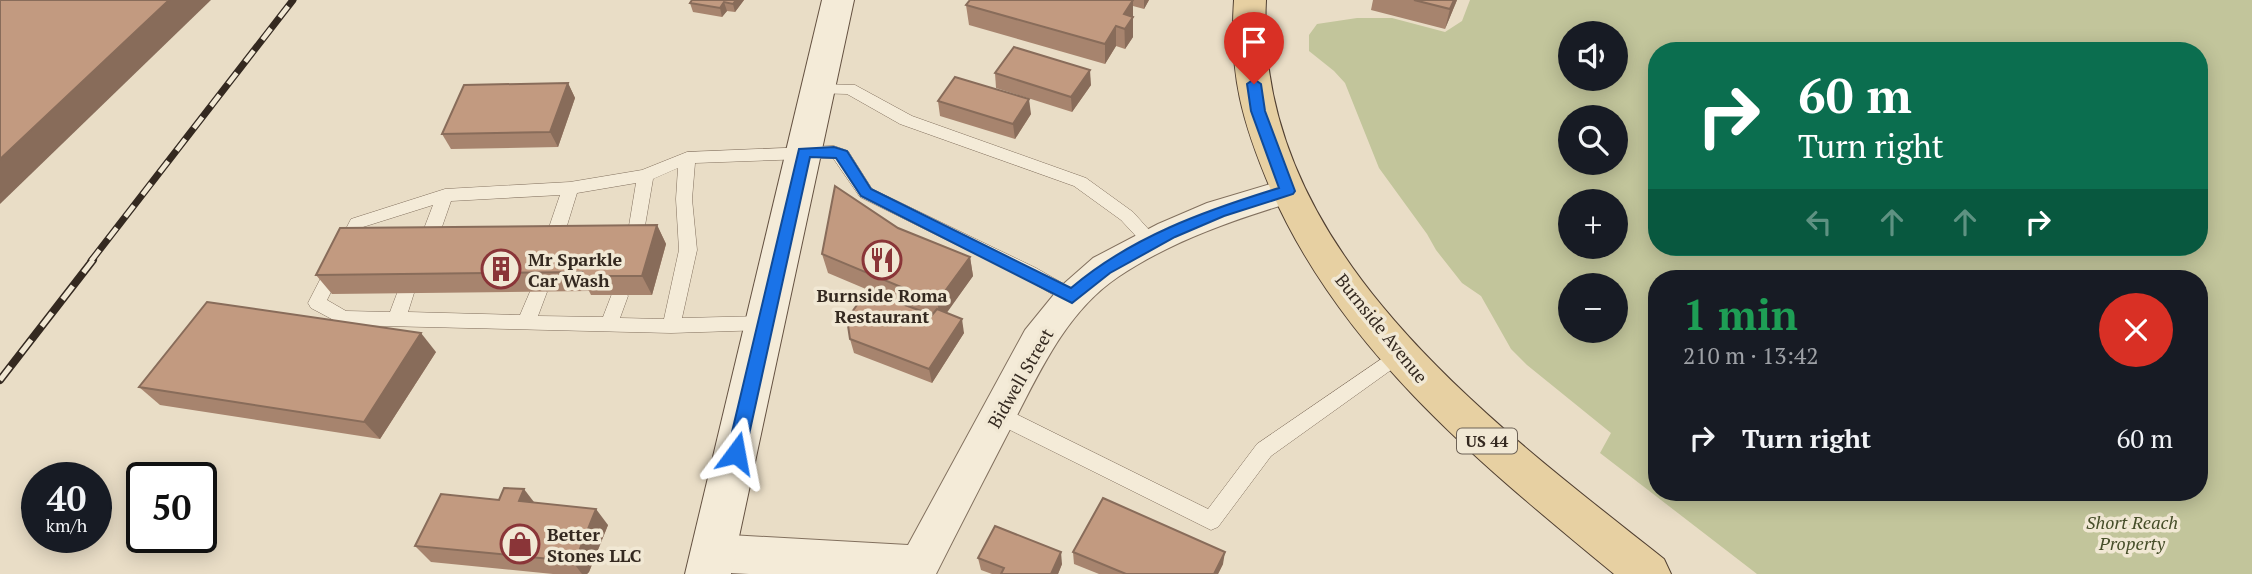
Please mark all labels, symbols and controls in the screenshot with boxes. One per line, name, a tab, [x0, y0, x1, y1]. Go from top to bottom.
pin	[1224, 12.0, 1284, 84]
map controls	[1558, 21, 1628, 343]
button: sound	[1558, 21, 1628, 91]
icon: arrive	[1235, 23, 1273, 61]
text: 60 m	[1798, 62, 1912, 127]
icon: right	[1683, 70, 1774, 161]
button: search	[1558, 105, 1628, 175]
text: Turn right	[1798, 125, 1944, 167]
button: +	[1558, 189, 1628, 259]
icon: left	[1800, 203, 1838, 241]
icon: ahead	[1873, 203, 1911, 241]
icon: ahead	[1946, 203, 1984, 241]
icon: right	[2019, 203, 2057, 241]
restaurant icon: Burnside Roma Restaurant	[861, 239, 903, 281]
place label: Mr Sparkle Car Wash	[528, 247, 623, 292]
building icon: Mr Sparkle Car Wash	[480, 248, 522, 290]
street label: Burnside Avenue	[1330, 268, 1434, 388]
button: −	[1558, 273, 1628, 343]
place label: Burnside Roma Restaurant	[816, 283, 948, 328]
text: 1 min	[1683, 286, 1798, 342]
button: close	[2099, 293, 2173, 367]
street label: Bidwell Street	[982, 323, 1058, 432]
text: 210 m · 13:42	[1683, 340, 1818, 371]
position arrow	[699, 416, 773, 490]
icon: right	[1683, 419, 1721, 457]
text: Turn right	[1742, 421, 1871, 455]
text: 60 m	[2117, 421, 2173, 455]
road number: US 44	[1457, 428, 1517, 454]
speed limit sign: 50	[126, 462, 217, 553]
text: 40	[47, 475, 86, 521]
park label: Short Reach Property	[2086, 510, 2178, 555]
text: km/h	[46, 513, 87, 537]
place label: Better Stones LLC	[547, 522, 642, 567]
shop icon: Better Stones LLC	[499, 523, 541, 565]

